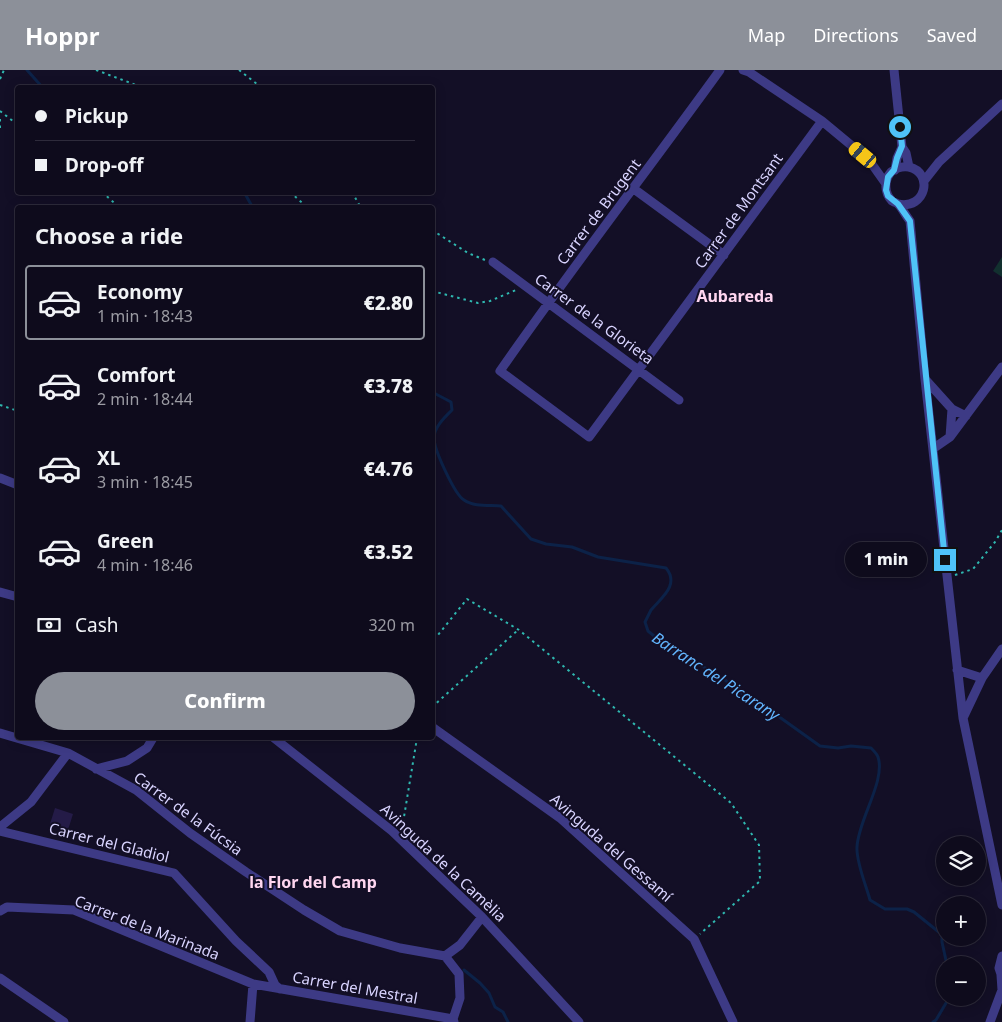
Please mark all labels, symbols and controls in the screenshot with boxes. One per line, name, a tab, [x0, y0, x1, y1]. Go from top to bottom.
text: Hoppr	[25, 19, 99, 52]
text: Map	[748, 23, 785, 47]
text: Directions	[813, 23, 899, 47]
text: Saved	[927, 23, 977, 47]
text: Pickup	[65, 103, 128, 129]
route start	[889, 116, 911, 138]
car	[846, 140, 879, 170]
street label: Carrer de Montsant	[690, 148, 787, 272]
text: Drop-off	[65, 152, 144, 178]
street label: Carrer de Brugent	[552, 154, 645, 268]
text: Choose a ride	[35, 220, 183, 250]
street label: Carrer de la Glorieta	[531, 268, 658, 368]
text: Economy	[97, 279, 183, 305]
icon: car	[37, 280, 82, 325]
district label: Aubareda	[696, 285, 774, 307]
text: €2.80	[364, 290, 413, 316]
text: 1 min · 18:43	[97, 305, 193, 327]
text: Comfort	[97, 362, 176, 388]
icon: car	[37, 363, 82, 408]
text: €3.78	[364, 373, 413, 399]
text: 2 min · 18:44	[97, 388, 193, 410]
text: XL	[97, 445, 120, 471]
icon: car	[37, 446, 82, 491]
text: €4.76	[364, 456, 413, 482]
text: 3 min · 18:45	[97, 471, 193, 493]
text: Green	[97, 528, 154, 554]
icon: car	[37, 529, 82, 574]
text: €3.52	[364, 539, 413, 565]
callout: 1 min	[845, 542, 928, 578]
text: 1 min	[864, 548, 908, 570]
route end	[934, 549, 956, 571]
text: 4 min · 18:46	[97, 554, 193, 576]
icon: cash	[35, 611, 63, 639]
text: Cash	[75, 612, 119, 638]
text: 320 m	[368, 614, 415, 636]
water label: Barranc del Picarany	[648, 627, 785, 726]
button: Confirm	[35, 672, 415, 730]
street label: Carrer de la Fúcsia	[130, 767, 247, 860]
street label: Avinguda del Gessamí	[546, 789, 678, 907]
street label: Avinguda de la Camèlia	[377, 799, 511, 926]
street label: Carrer del Gladiol	[47, 817, 171, 867]
map controls	[936, 836, 986, 1006]
button: layers	[936, 836, 986, 886]
district label: la Flor del Camp	[249, 871, 377, 893]
street label: Carrer de la Marinada	[72, 890, 223, 964]
button: +	[936, 896, 986, 946]
button: −	[936, 956, 986, 1006]
street label: Carrer del Mestral	[291, 966, 419, 1008]

